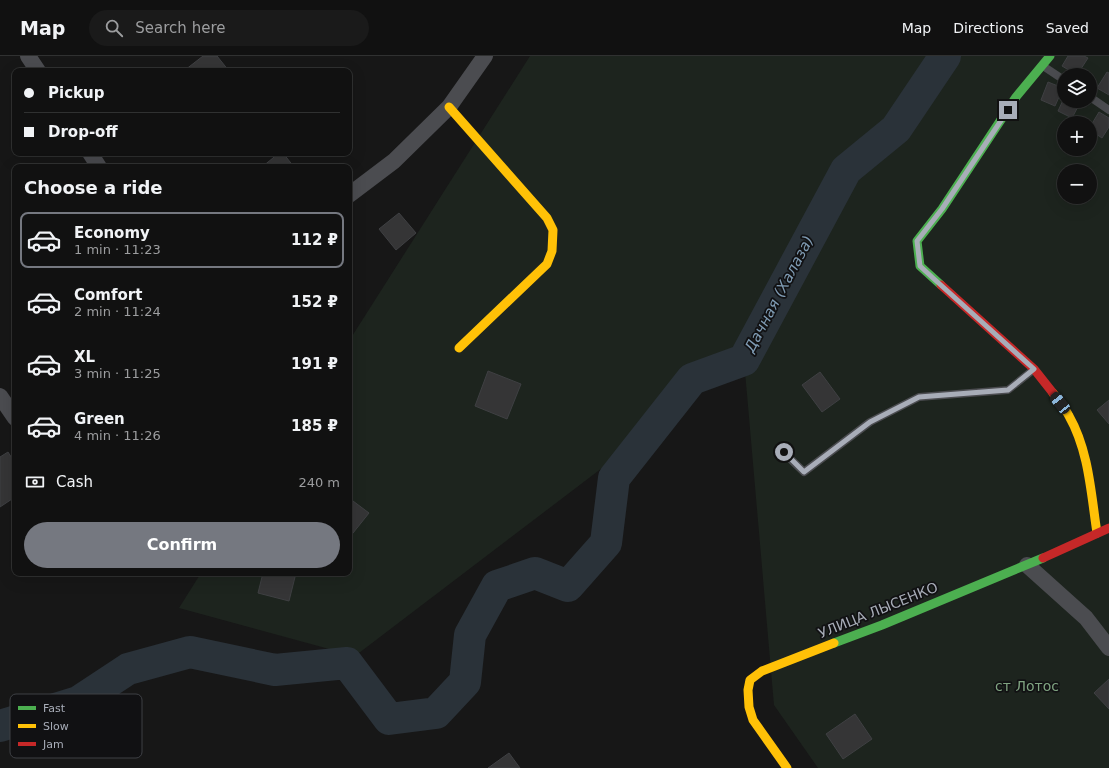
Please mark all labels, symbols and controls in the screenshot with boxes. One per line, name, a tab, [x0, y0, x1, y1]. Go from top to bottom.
search box	[89, 10, 369, 46]
text: Map	[20, 17, 65, 39]
icon: search	[103, 17, 125, 39]
text: Search here	[135, 19, 225, 37]
text: Map	[902, 20, 931, 36]
text: Directions	[953, 20, 1024, 36]
text: Saved	[1046, 20, 1089, 36]
map controls	[1057, 68, 1097, 204]
button: layers	[1057, 68, 1097, 108]
text: Pickup	[48, 84, 104, 102]
route end	[999, 101, 1017, 119]
button: +	[1057, 116, 1097, 156]
text: Drop-off	[48, 123, 118, 141]
button: −	[1057, 164, 1097, 204]
text: Choose a ride	[24, 177, 163, 198]
icon: car	[26, 222, 62, 258]
text: Economy	[74, 224, 150, 242]
text: 112 ₽	[291, 231, 338, 249]
water label: Дачная (Халаза)	[740, 233, 817, 356]
text: 1 min · 11:23	[74, 242, 161, 257]
icon: car	[26, 284, 62, 320]
text: Comfort	[74, 286, 142, 304]
text: 152 ₽	[291, 293, 338, 311]
text: 2 min · 11:24	[74, 304, 161, 319]
icon: car	[26, 346, 62, 382]
text: XL	[74, 348, 95, 366]
text: 191 ₽	[291, 355, 338, 373]
text: 3 min · 11:25	[74, 366, 161, 381]
car	[1048, 390, 1072, 416]
icon: car	[26, 408, 62, 444]
text: Green	[74, 410, 125, 428]
text: 185 ₽	[291, 417, 338, 435]
text: 4 min · 11:26	[74, 428, 161, 443]
route start	[775, 443, 793, 461]
icon: cash	[24, 471, 46, 493]
text: Cash	[56, 473, 93, 491]
text: 240 m	[298, 475, 340, 490]
button: Confirm	[24, 522, 340, 568]
street label: УЛИЦА ЛЫСЕНКО	[816, 579, 940, 641]
park label: ст Лотос	[995, 678, 1059, 694]
legend	[10, 694, 142, 758]
text: Fast	[43, 702, 66, 715]
text: Slow	[43, 720, 69, 733]
text: Jam	[42, 738, 64, 751]

